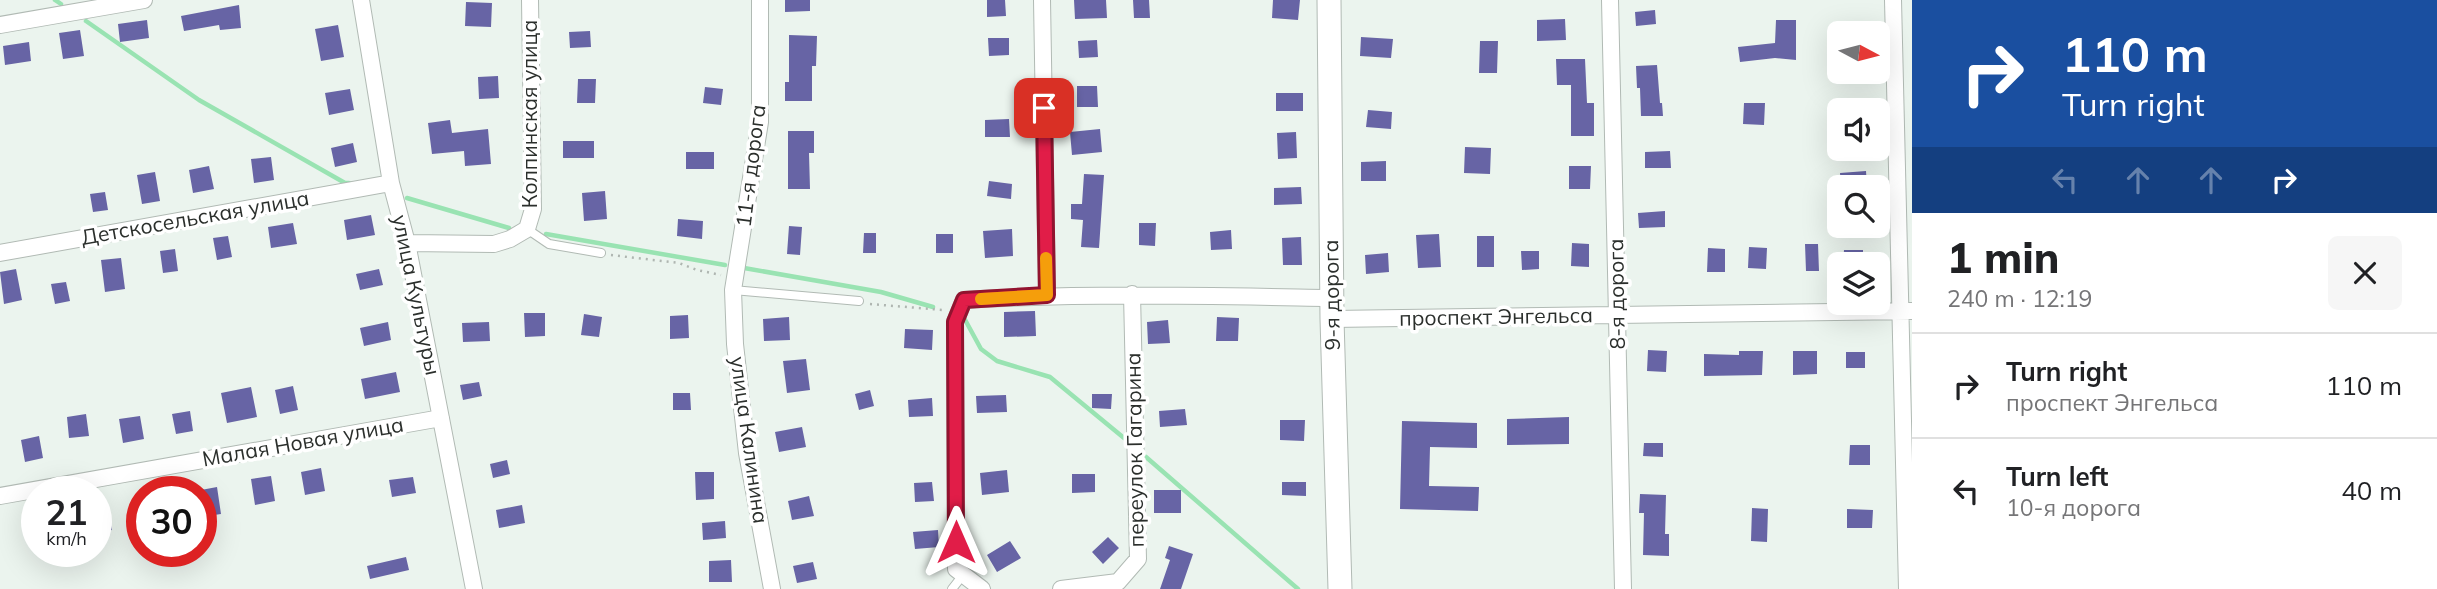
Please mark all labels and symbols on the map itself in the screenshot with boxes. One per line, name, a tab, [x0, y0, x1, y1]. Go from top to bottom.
street label: Колпинская улица	[516, 20, 542, 208]
north arrow	[1827, 21, 1890, 84]
pin	[1014, 78, 1074, 138]
street label: 11-я дорога	[730, 103, 770, 229]
street label: Детскосельская улица	[79, 184, 311, 250]
street label: улица Культуры	[387, 212, 447, 377]
street label: 8-я дорога	[1602, 238, 1630, 350]
street label: 9-я дорога	[1317, 239, 1345, 351]
street label: проспект Энгельса	[1399, 301, 1593, 331]
street label: переулок Гагарина	[1119, 352, 1149, 548]
street label: улица Калинина	[725, 355, 775, 525]
street label: Малая Новая улица	[200, 411, 406, 472]
speed limit sign: 30	[126, 476, 217, 567]
position arrow	[919, 505, 993, 579]

